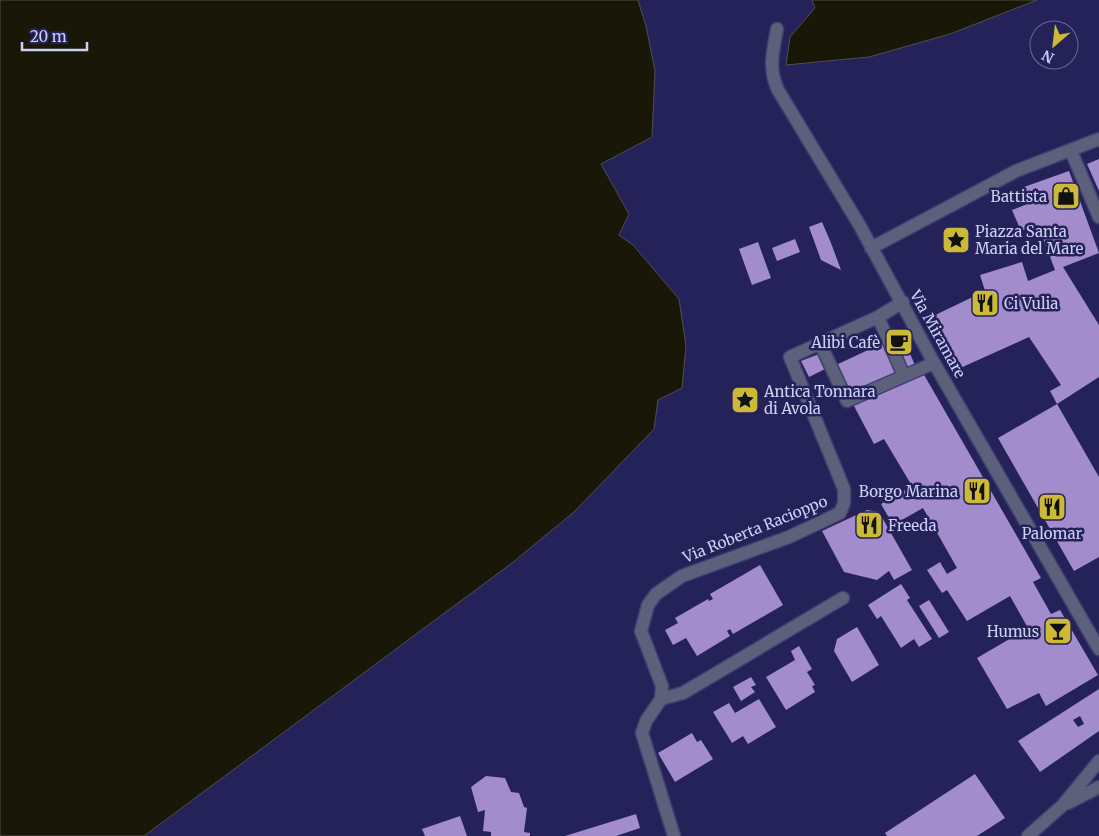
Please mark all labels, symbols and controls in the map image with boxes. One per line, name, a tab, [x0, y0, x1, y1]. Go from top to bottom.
scale bar	[22, 20, 88, 52]
north arrow	[1029, 20, 1079, 70]
text: 20 m	[30, 27, 67, 46]
text: N	[1039, 46, 1057, 67]
shop icon: Battista	[1051, 181, 1081, 211]
place label: Battista	[991, 187, 1047, 206]
place label: Piazza Santa Maria del Mare	[975, 222, 1084, 258]
place icon: Piazza Santa Maria del Mare	[941, 225, 971, 255]
street label: Via Miramare	[905, 286, 970, 382]
restaurant icon: Ci Vulia	[970, 288, 1000, 318]
place label: Ci Vulia	[1004, 294, 1058, 313]
cafe icon: Alibi Cafè	[884, 327, 914, 357]
place label: Alibi Cafè	[810, 333, 880, 352]
place label: Antica Tonnara di Avola	[763, 382, 875, 418]
place icon: Antica Tonnara di Avola	[730, 385, 760, 415]
restaurant icon: Borgo Marina	[962, 476, 992, 506]
place label: Borgo Marina	[859, 482, 958, 501]
street label: Via Roberta Racioppo	[679, 491, 830, 567]
restaurant icon: Palomar	[1037, 492, 1067, 522]
restaurant icon: Freeda	[854, 510, 884, 540]
place label: Freeda	[888, 516, 937, 535]
place label: Palomar	[1022, 524, 1083, 543]
bar icon: Humus	[1043, 616, 1073, 646]
place label: Humus	[987, 622, 1039, 641]

